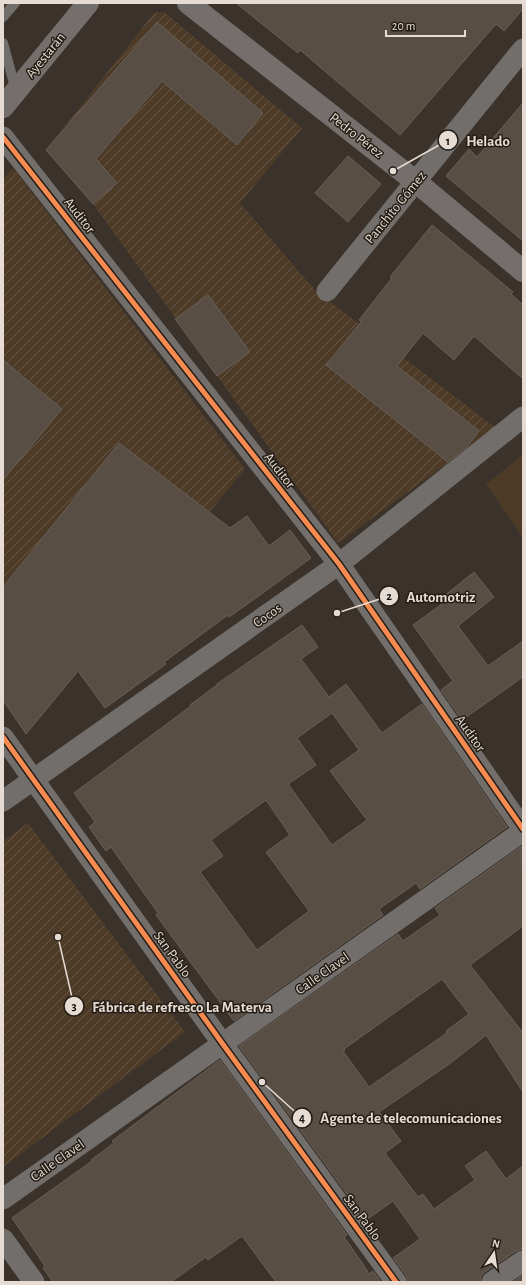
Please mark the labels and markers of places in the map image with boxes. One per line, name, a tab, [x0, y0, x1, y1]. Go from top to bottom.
callout: Helado	[438, 127, 517, 154]
callout: Automotriz	[379, 583, 484, 610]
callout: Fábrica de refresco La Materva	[64, 993, 280, 1020]
callout: Agente de telecomunicaciones	[292, 1105, 510, 1132]

